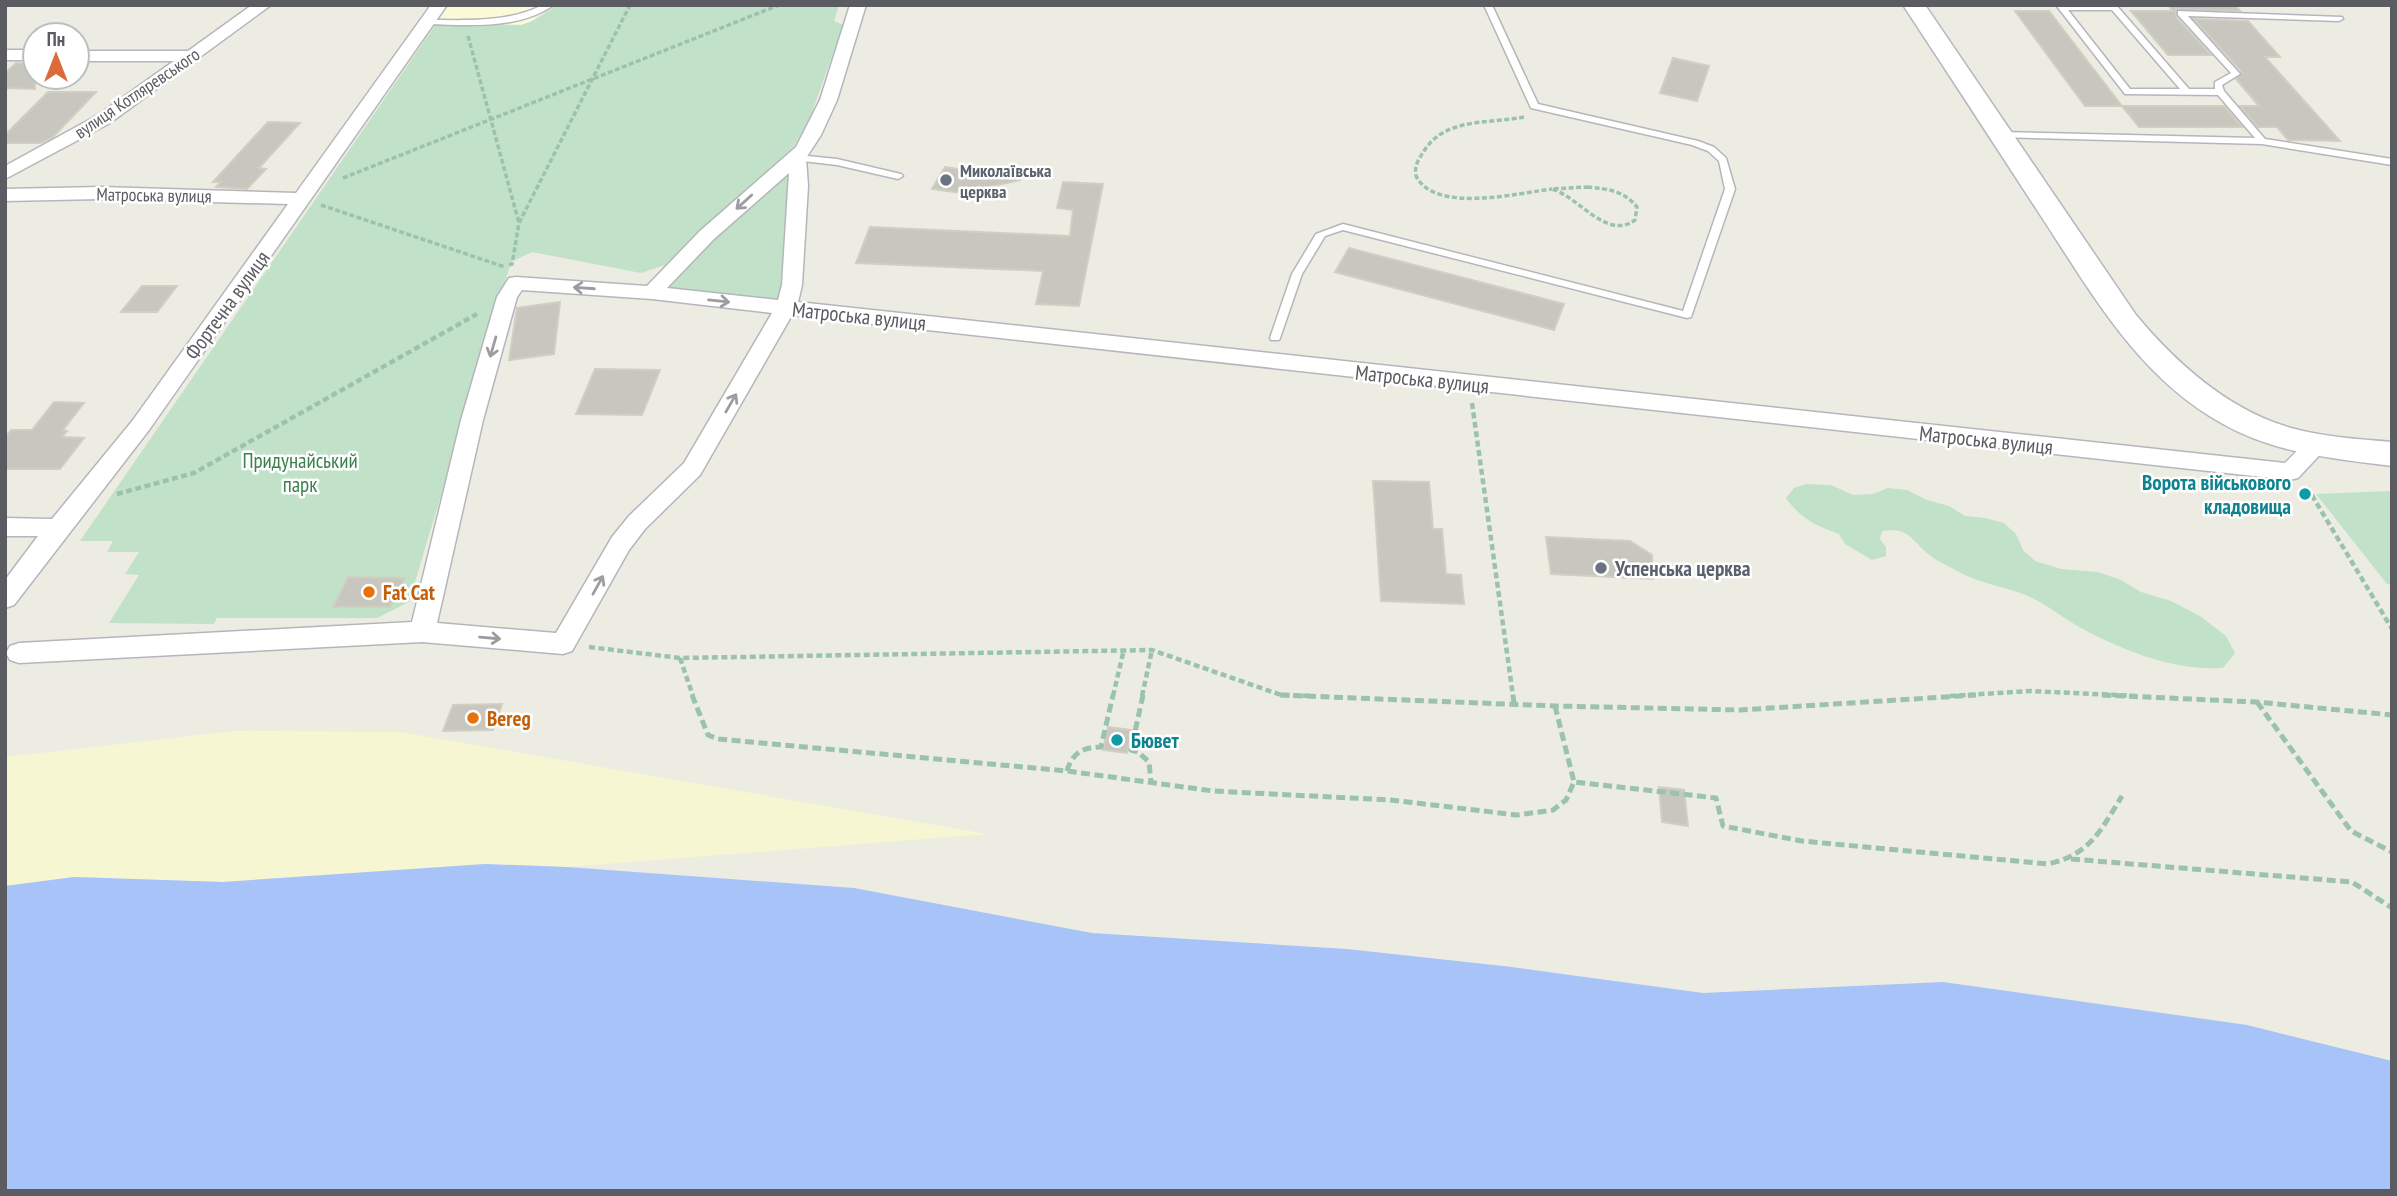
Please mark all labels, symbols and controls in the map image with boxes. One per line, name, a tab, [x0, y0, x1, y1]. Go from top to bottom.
north arrow	[21, 21, 91, 91]
text: Пн	[47, 27, 65, 51]
street label: вулиця Котляревського	[70, 42, 204, 143]
place label: Миколаївська церква	[960, 159, 1051, 203]
marker: Миколаївська церква	[938, 172, 954, 188]
street label: Матроська вулиця	[96, 182, 212, 208]
one-way arrow	[735, 194, 753, 210]
street label: Фортечна вулиця	[178, 245, 276, 365]
one-way arrow	[573, 281, 595, 294]
one-way arrow	[707, 294, 729, 307]
street label: Матроська вулиця	[791, 296, 927, 336]
one-way arrow	[485, 336, 498, 358]
street label: Матроська вулиця	[1354, 359, 1490, 399]
one-way arrow	[724, 394, 738, 414]
street label: Матроська вулиця	[1918, 420, 2054, 460]
park label: Придунайський парк	[242, 447, 358, 498]
place label: Ворота військового кладовища	[2142, 469, 2291, 520]
marker: Ворота військового кладовища	[2297, 486, 2313, 502]
place label: Успенська церква	[1614, 555, 1751, 582]
marker: Успенська церква	[1593, 560, 1609, 576]
one-way arrow	[591, 576, 605, 596]
place label: Fat Cat	[383, 579, 435, 606]
marker: Fat Cat	[361, 584, 377, 600]
one-way arrow	[478, 632, 500, 645]
place label: Bereg	[487, 705, 531, 732]
marker: Bereg	[465, 710, 481, 726]
place label: Бювет	[1131, 727, 1180, 754]
marker: Бювет	[1109, 732, 1125, 748]

